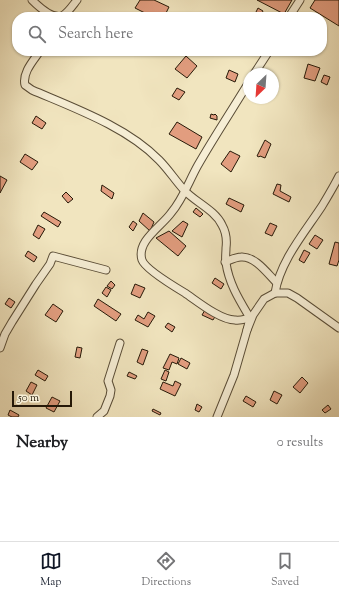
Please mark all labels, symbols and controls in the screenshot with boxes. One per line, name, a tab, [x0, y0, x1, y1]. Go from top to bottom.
search box	[12, 12, 327, 56]
icon: search	[26, 23, 48, 45]
text: Search here	[58, 24, 133, 45]
north arrow	[243, 68, 279, 104]
scale bar	[12, 389, 72, 408]
text: 50 m	[18, 390, 39, 406]
text: Nearby	[16, 431, 68, 455]
text: 0 results	[277, 434, 323, 452]
tab: Map	[40, 550, 62, 590]
tab: Directions	[142, 550, 191, 590]
tab: Saved	[271, 550, 299, 590]

